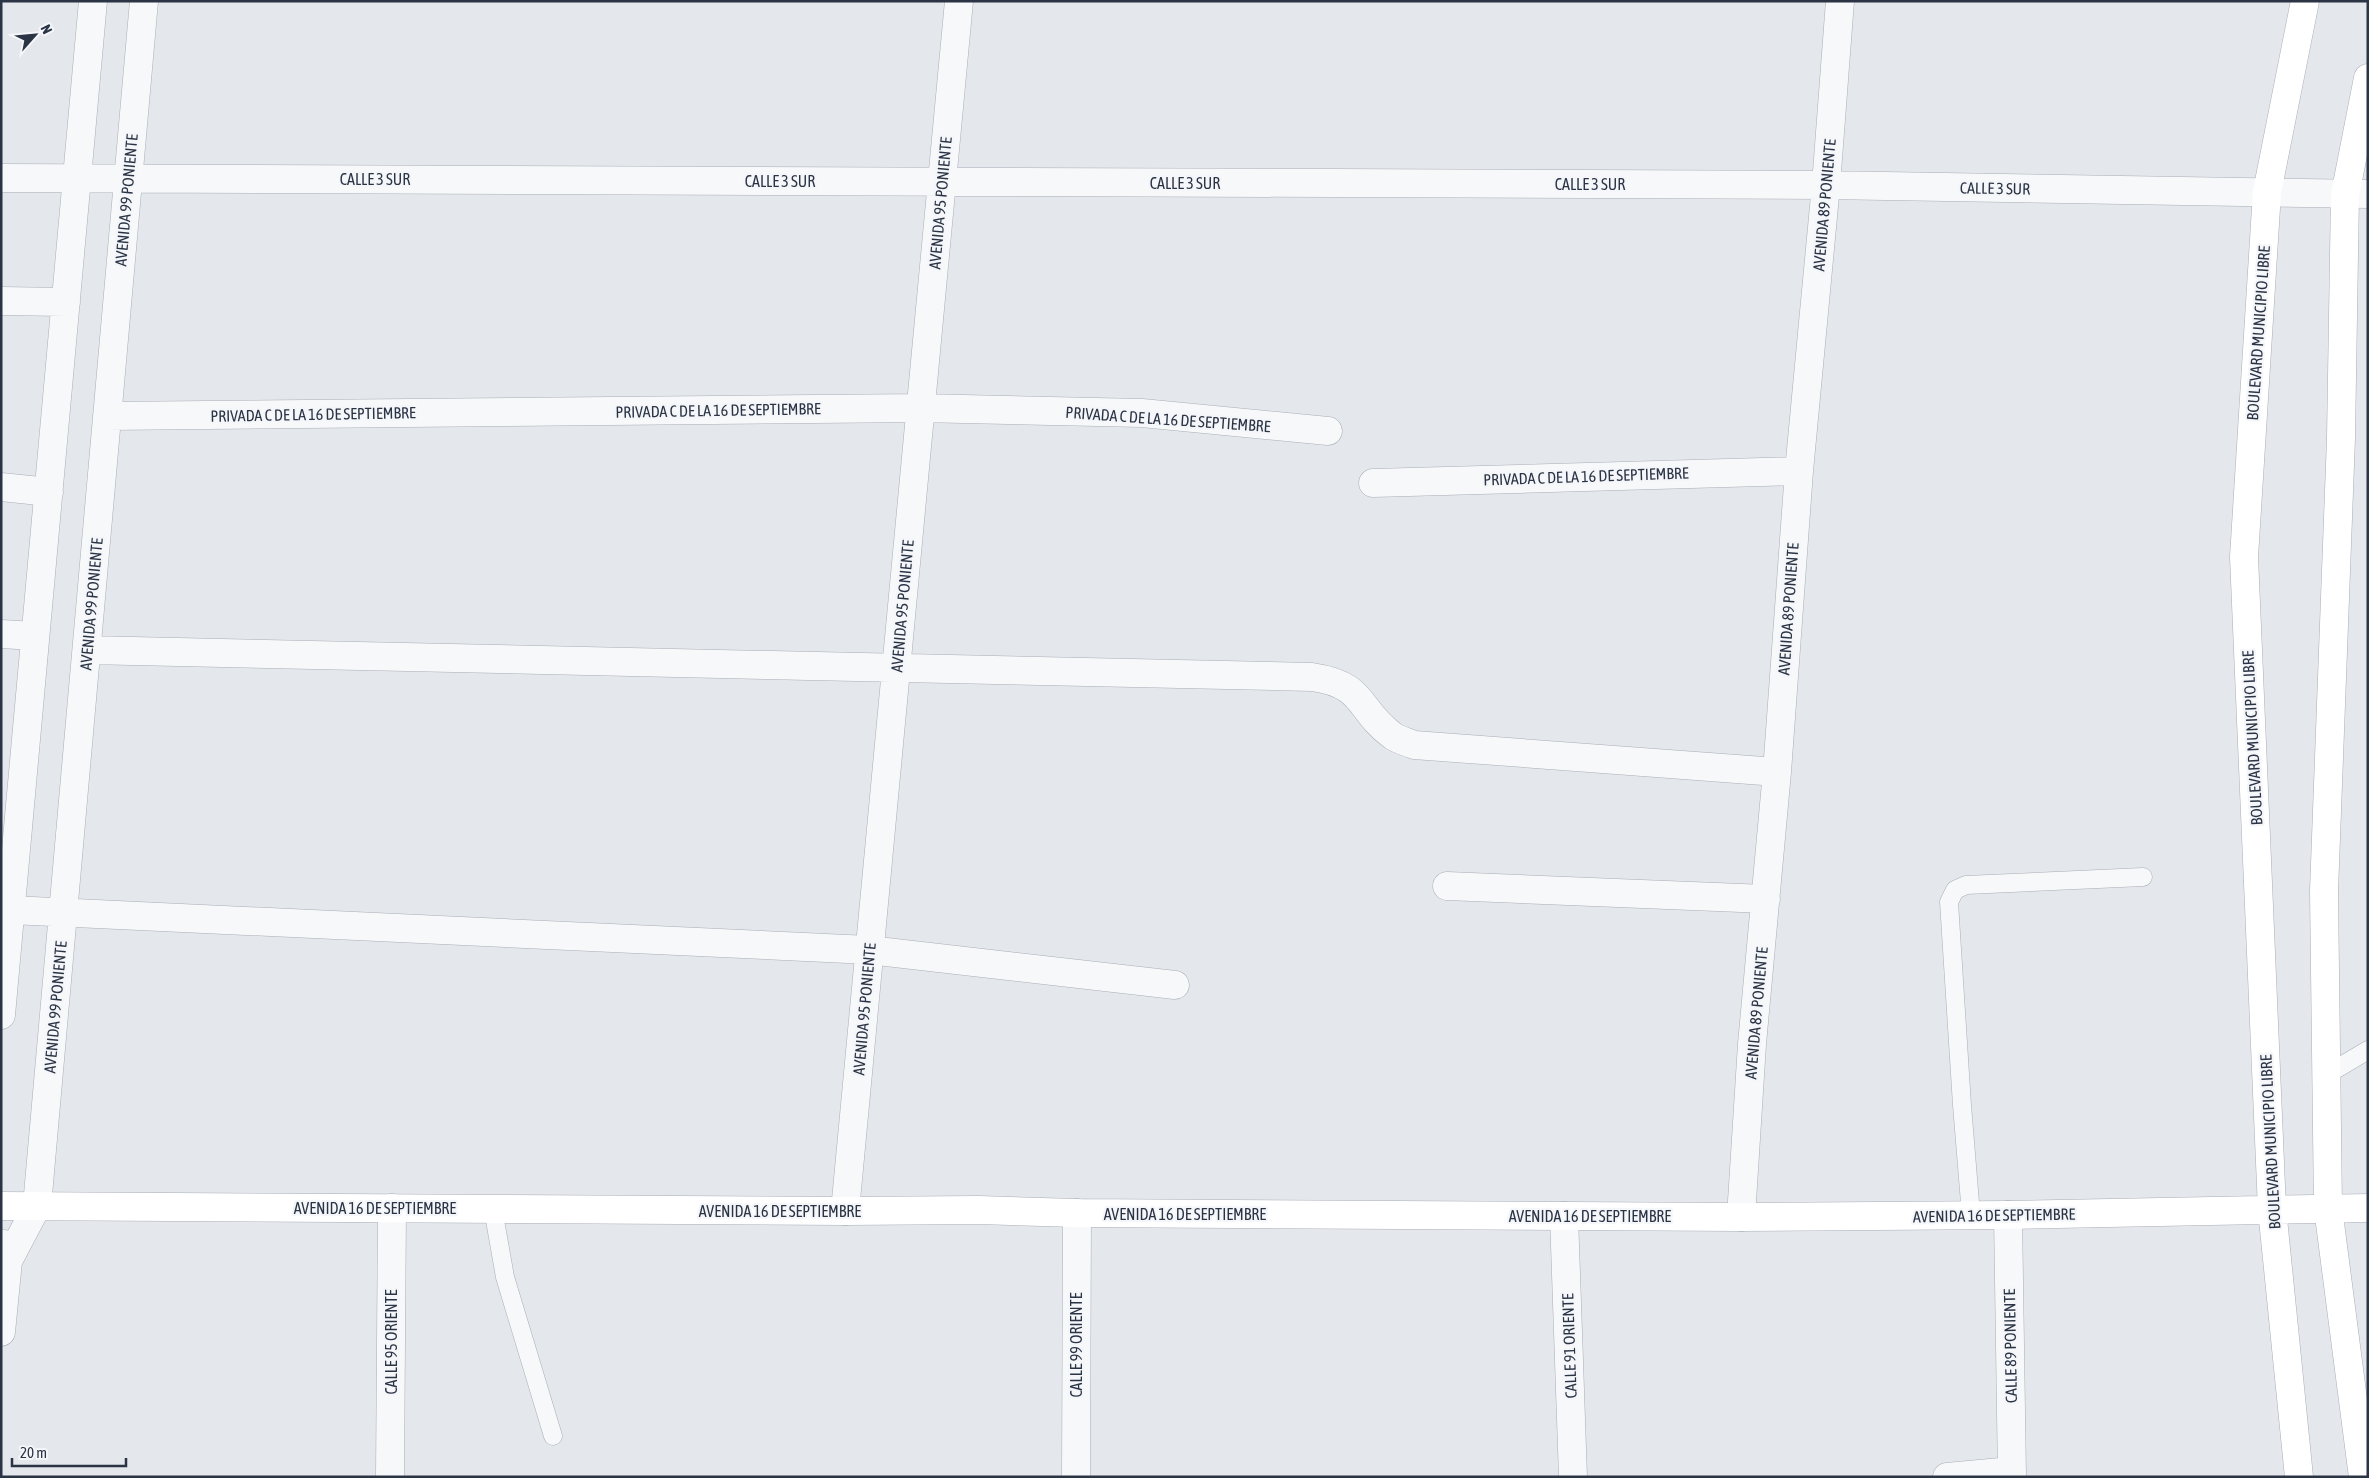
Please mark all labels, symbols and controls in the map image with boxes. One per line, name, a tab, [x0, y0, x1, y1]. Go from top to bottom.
north arrow	[10, 10, 60, 60]
text: N	[38, 22, 56, 36]
street label: AVENIDA 99 PONIENTE	[111, 133, 141, 267]
street label: AVENIDA 95 PONIENTE	[925, 136, 955, 270]
street label: AVENIDA 89 PONIENTE	[1809, 138, 1839, 272]
street label: CALLE 3 SUR	[340, 170, 410, 188]
street label: CALLE 3 SUR	[745, 172, 815, 190]
street label: CALLE 3 SUR	[1150, 174, 1220, 192]
street label: CALLE 3 SUR	[1555, 175, 1625, 193]
street label: CALLE 3 SUR	[1960, 178, 2030, 198]
street label: BOULEVARD MUNICIPIO LIBRE	[2243, 245, 2273, 421]
street label: PRIVADA C DE LA 16 DE SEPTIEMBRE	[615, 399, 821, 421]
street label: PRIVADA C DE LA 16 DE SEPTIEMBRE	[210, 403, 416, 425]
street label: PRIVADA C DE LA 16 DE SEPTIEMBRE	[1065, 403, 1271, 435]
street label: PRIVADA C DE LA 16 DE SEPTIEMBRE	[1483, 463, 1689, 489]
street label: AVENIDA 99 PONIENTE	[76, 537, 106, 671]
street label: AVENIDA 95 PONIENTE	[887, 539, 917, 673]
street label: AVENIDA 89 PONIENTE	[1774, 542, 1802, 676]
street label: BOULEVARD MUNICIPIO LIBRE	[2238, 650, 2266, 826]
street label: AVENIDA 99 PONIENTE	[40, 940, 70, 1074]
street label: AVENIDA 95 PONIENTE	[849, 942, 879, 1076]
street label: AVENIDA 89 PONIENTE	[1741, 946, 1771, 1080]
street label: BOULEVARD MUNICIPIO LIBRE	[2256, 1054, 2284, 1230]
street label: AVENIDA 16 DE SEPTIEMBRE	[294, 1199, 456, 1217]
street label: AVENIDA 16 DE SEPTIEMBRE	[699, 1202, 861, 1220]
street label: AVENIDA 16 DE SEPTIEMBRE	[1104, 1205, 1266, 1223]
street label: AVENIDA 16 DE SEPTIEMBRE	[1913, 1205, 2075, 1225]
street label: AVENIDA 16 DE SEPTIEMBRE	[1509, 1207, 1671, 1225]
street label: CALLE 89 PONIENTE	[2000, 1288, 2020, 1403]
street label: CALLE 95 ORIENTE	[382, 1289, 400, 1395]
street label: CALLE 99 ORIENTE	[1067, 1292, 1085, 1398]
street label: CALLE 91 ORIENTE	[1558, 1293, 1580, 1399]
scale bar	[12, 1436, 126, 1468]
text: 20 m	[20, 1444, 47, 1461]

